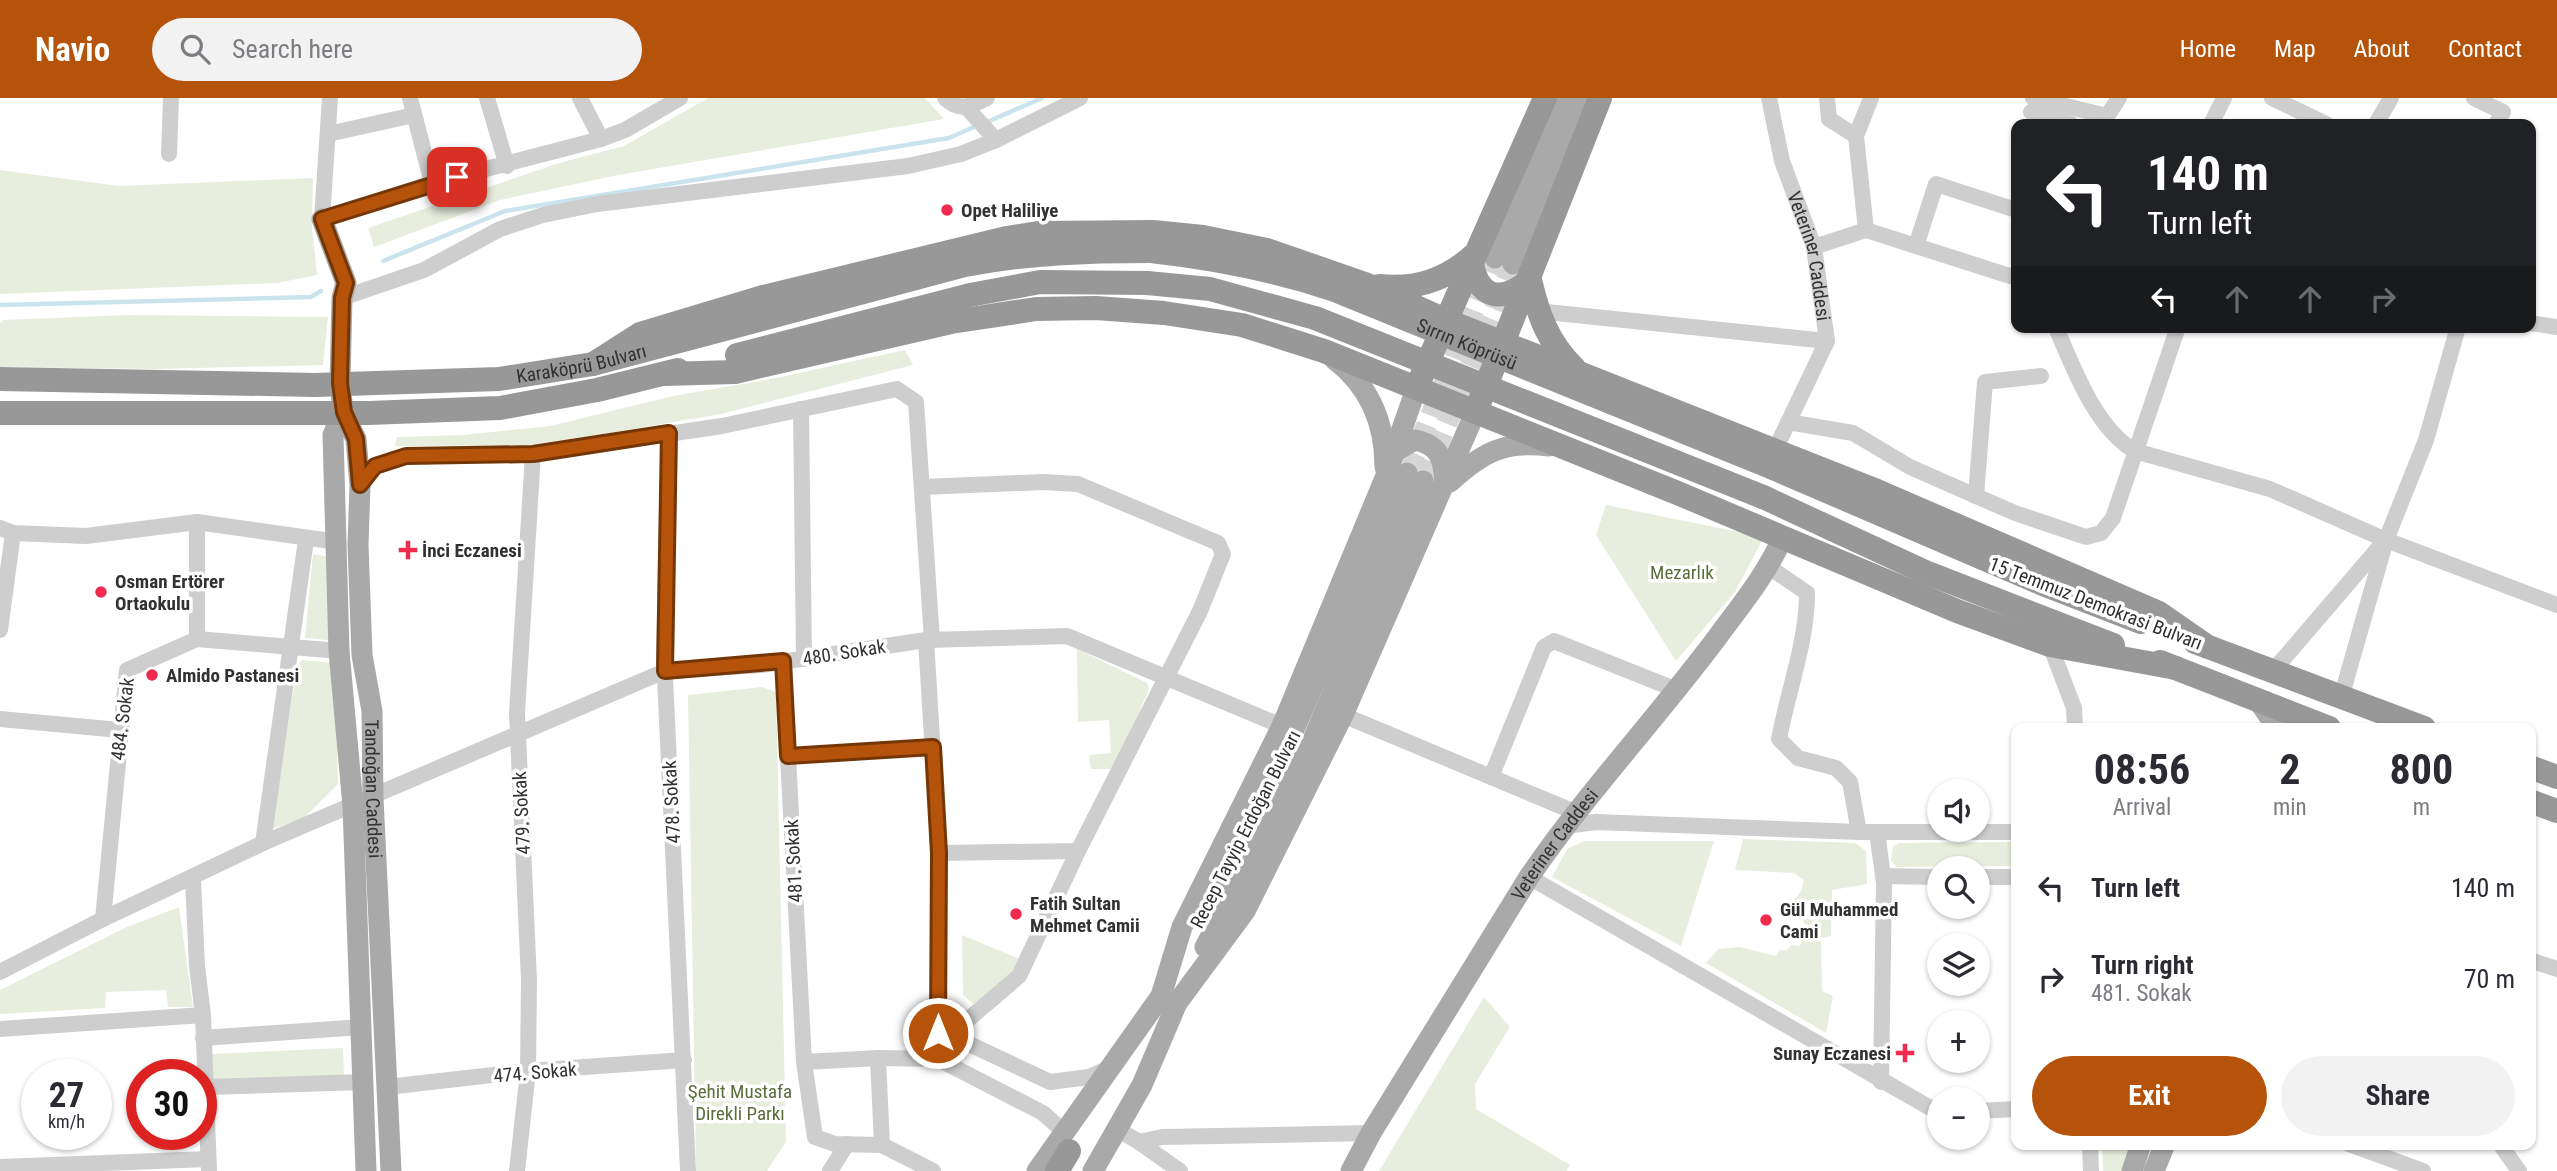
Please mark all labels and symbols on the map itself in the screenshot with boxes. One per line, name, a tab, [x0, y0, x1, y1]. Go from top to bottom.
pin	[427, 147, 487, 207]
street label: Veteriner Caddesi	[1782, 188, 1835, 322]
place label: Opet Haliliye	[961, 199, 1058, 222]
marker: Opet Haliliye	[939, 202, 955, 218]
street label: Sırrın Köprüsü	[1413, 314, 1520, 375]
street label: Karaköprü Bulvarı	[515, 339, 649, 388]
place label: İnci Eczanesi	[422, 539, 522, 562]
marker: İnci Eczanesi	[400, 542, 416, 558]
street label: 15 Temmuz Demokrasi Bulvarı	[1986, 552, 2206, 655]
park label: Mezarlık	[1650, 561, 1714, 584]
place label: Osman Ertörer Ortaokulu	[115, 570, 224, 615]
marker: Osman Ertörer Ortaokulu	[93, 584, 109, 600]
street label: 480. Sokak	[801, 635, 887, 670]
place label: Almido Pastanesi	[166, 664, 299, 687]
marker: Almido Pastanesi	[144, 667, 160, 683]
street label: 484. Sokak	[106, 676, 139, 762]
street label: Tandoğan Caddesi	[360, 719, 387, 859]
street label: Recep Tayyip Erdoğan Bulvarı	[1185, 726, 1305, 932]
street label: 478. Sokak	[658, 759, 685, 844]
street label: 479. Sokak	[508, 770, 535, 855]
street label: Veteriner Caddesi	[1506, 784, 1603, 905]
street label: 481. Sokak	[780, 818, 807, 903]
place label: Fatih Sultan Mehmet Camii	[1030, 892, 1140, 937]
place label: Gül Muhammed Cami	[1780, 898, 1898, 943]
marker: Fatih Sultan Mehmet Camii	[1008, 906, 1024, 922]
marker: Gül Muhammed Cami	[1758, 912, 1774, 928]
position arrow	[901, 996, 975, 1070]
place label: Sunay Eczanesi	[1773, 1042, 1891, 1065]
marker: Sunay Eczanesi	[1897, 1045, 1913, 1061]
street label: 474. Sokak	[493, 1057, 578, 1088]
speed limit sign: 30	[126, 1059, 217, 1150]
park label: Şehit Mustafa Direkli Parkı	[688, 1080, 792, 1125]

